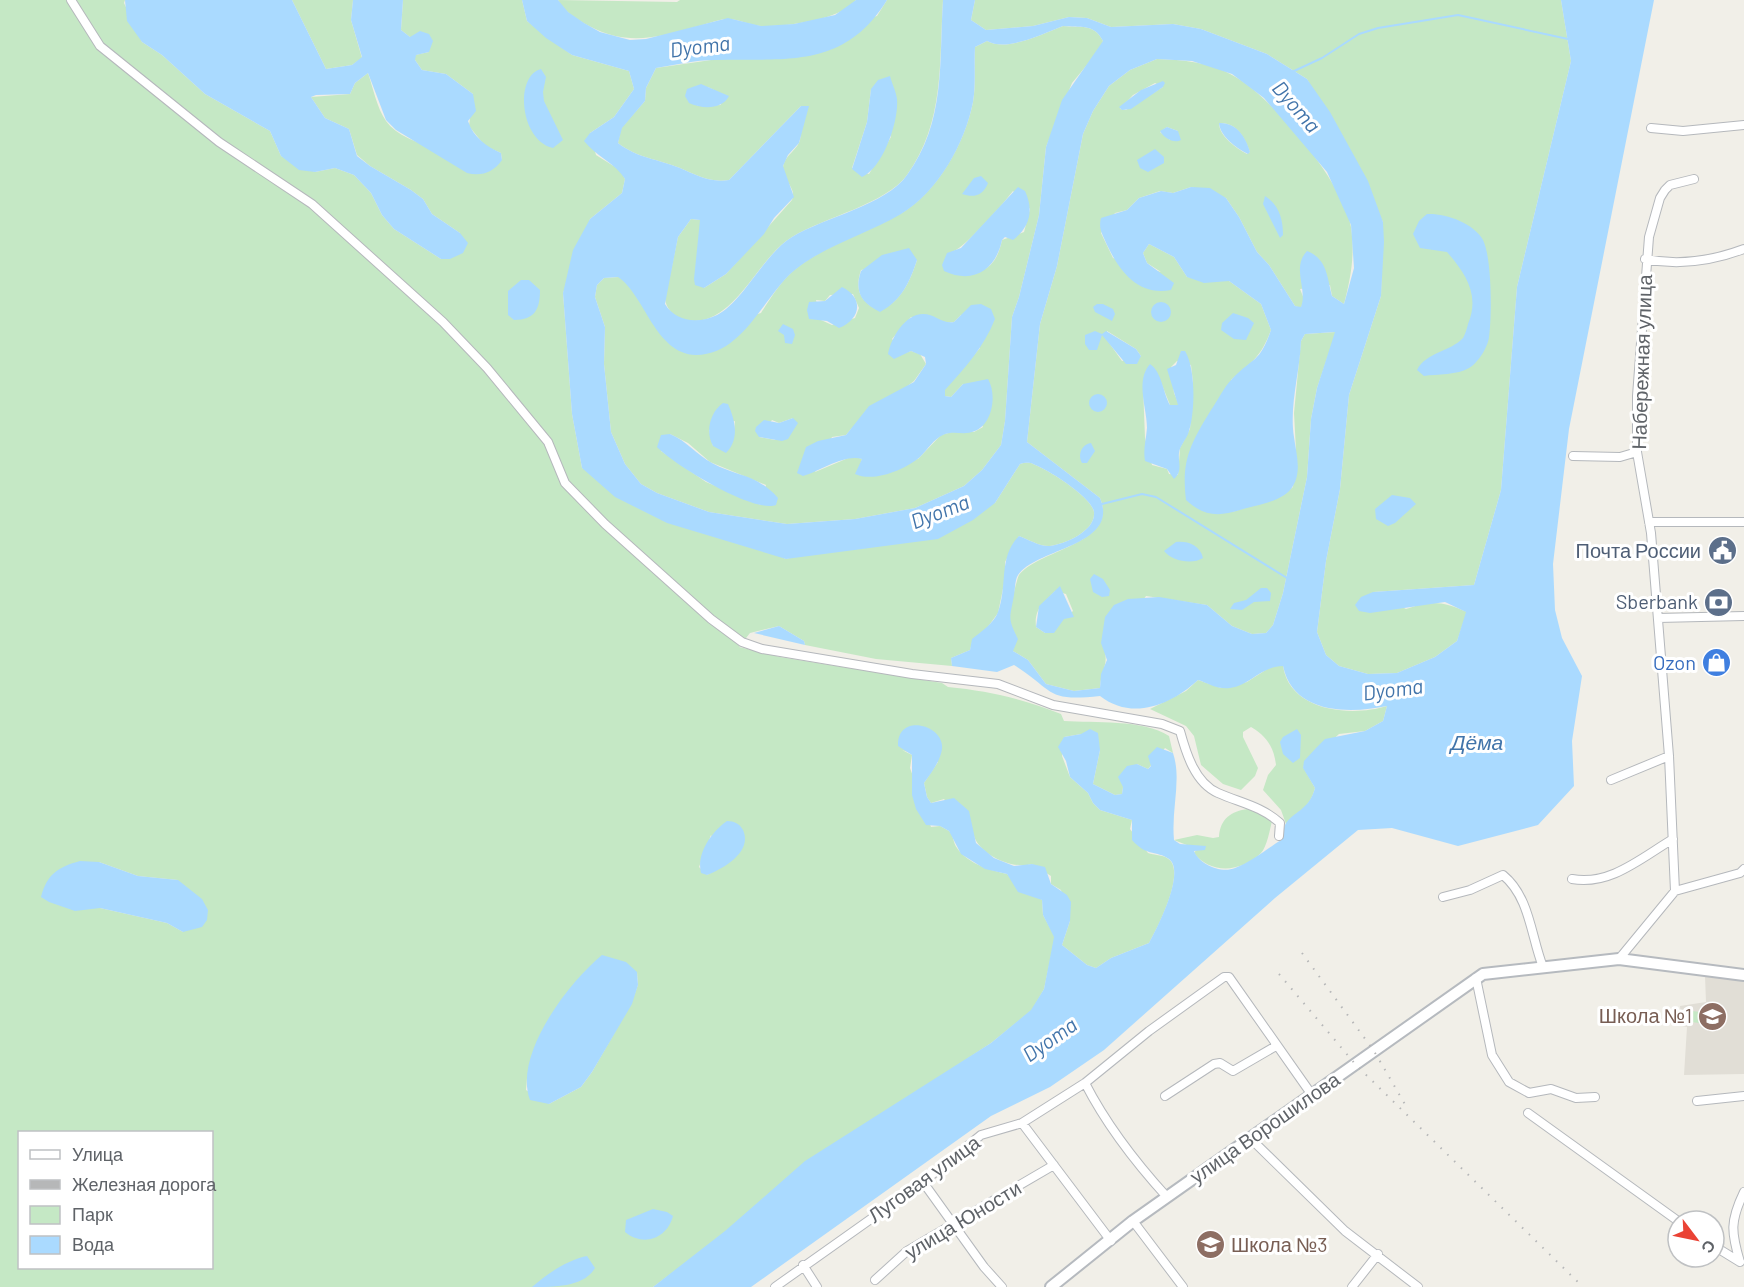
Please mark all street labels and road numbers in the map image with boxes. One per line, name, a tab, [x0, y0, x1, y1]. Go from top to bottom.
street label: Набережная улица	[1626, 273, 1656, 450]
street label: улица Ворошилова	[1185, 1066, 1345, 1188]
street label: Луговая улица	[863, 1129, 985, 1227]
street label: улица Юности	[900, 1175, 1025, 1263]

